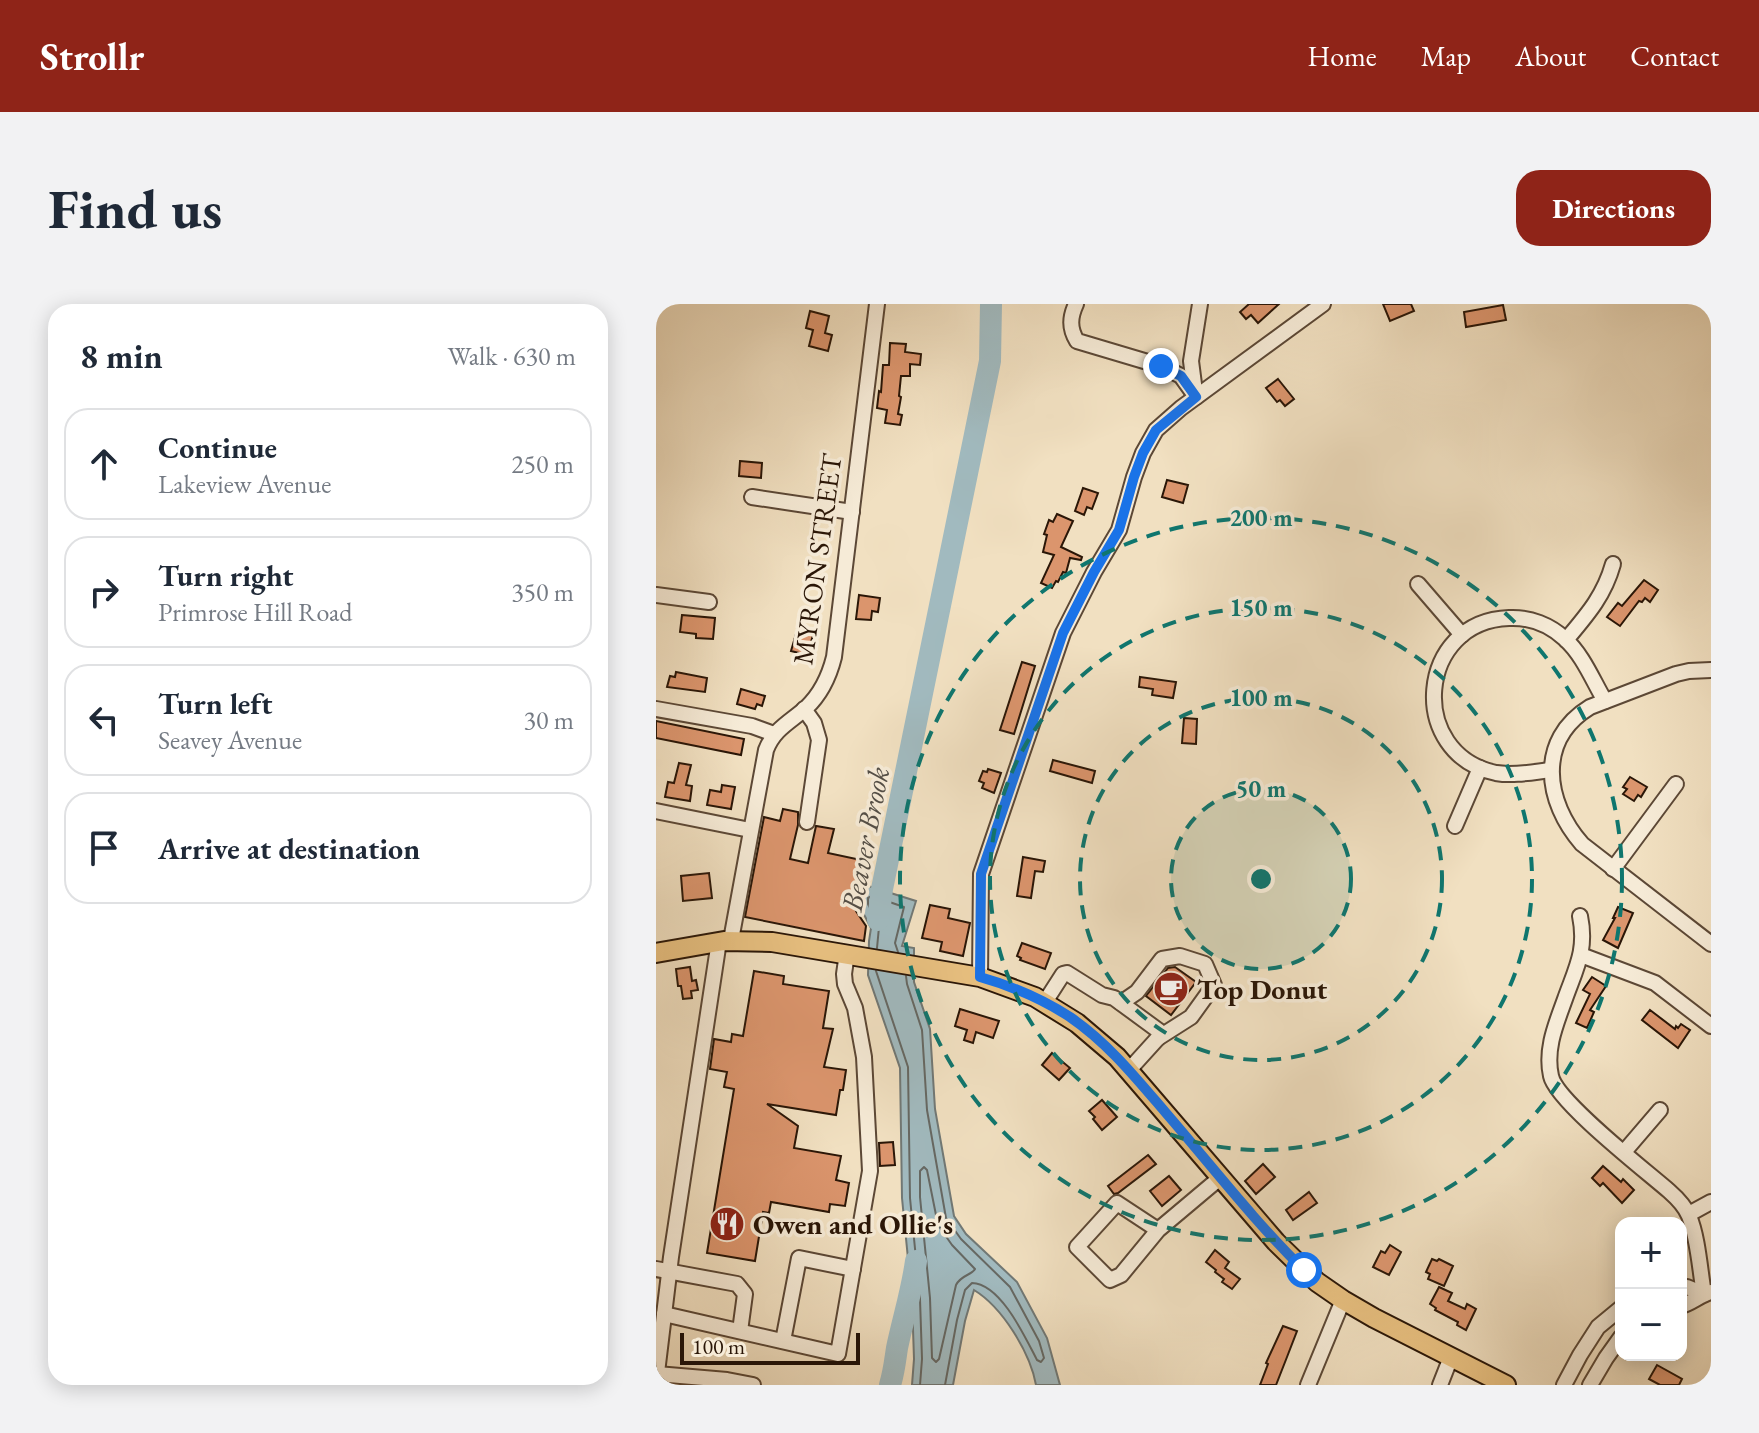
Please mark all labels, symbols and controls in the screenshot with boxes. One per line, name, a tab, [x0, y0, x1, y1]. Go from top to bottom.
text: Strollr	[40, 32, 144, 81]
text: Home	[1307, 38, 1377, 74]
text: Map	[1421, 38, 1471, 74]
text: About	[1515, 38, 1586, 74]
text: Contact	[1630, 38, 1719, 74]
button: Directions	[1516, 170, 1711, 246]
text: Find us	[48, 172, 222, 245]
text: 8 min	[80, 334, 163, 378]
text: Walk · 630 m	[448, 339, 576, 373]
route end	[1143, 348, 1179, 384]
text: Continue	[158, 428, 277, 467]
icon: ahead	[82, 442, 126, 486]
text: 250 m	[511, 447, 574, 481]
street label: MYRON STREET	[784, 451, 850, 667]
text: Lakeview Avenue	[158, 467, 331, 501]
text: 200 m	[1229, 502, 1293, 533]
text: Turn right	[158, 556, 294, 595]
icon: right	[82, 570, 126, 614]
text: 350 m	[511, 575, 574, 609]
text: 150 m	[1229, 592, 1293, 623]
text: Primrose Hill Road	[158, 595, 352, 629]
text: 100 m	[1229, 682, 1293, 713]
text: Turn left	[158, 684, 272, 723]
icon: left	[82, 698, 126, 742]
text: 30 m	[524, 703, 574, 737]
text: Seavey Avenue	[158, 723, 302, 757]
water label: Beaver Brook	[832, 763, 898, 916]
text: 50 m	[1236, 773, 1286, 804]
icon: arrive	[82, 826, 126, 870]
text: Arrive at destination	[158, 829, 420, 868]
centre of rings	[1247, 865, 1275, 893]
cafe icon: Top Donut	[1152, 970, 1190, 1008]
place label: Top Donut	[1197, 971, 1328, 1007]
restaurant icon: Owen and Ollie's	[708, 1205, 746, 1243]
place label: Owen and Ollie's	[753, 1206, 953, 1242]
map controls	[1615, 1217, 1687, 1361]
button: +	[1615, 1217, 1687, 1289]
route start	[1286, 1252, 1322, 1288]
button: −	[1615, 1289, 1687, 1361]
scale bar	[680, 1329, 860, 1365]
text: 100 m	[692, 1332, 745, 1361]

